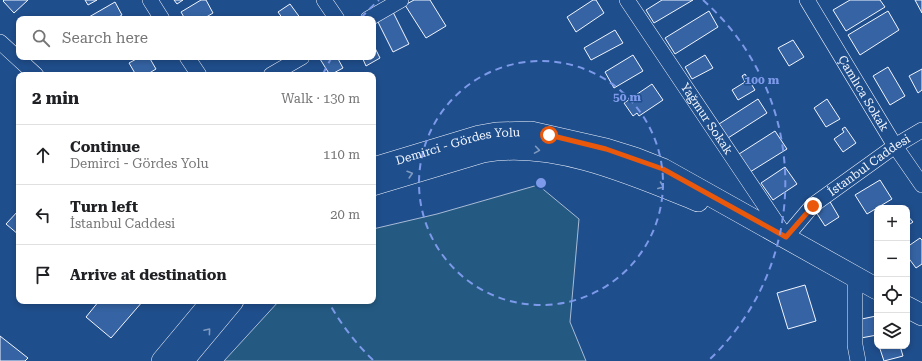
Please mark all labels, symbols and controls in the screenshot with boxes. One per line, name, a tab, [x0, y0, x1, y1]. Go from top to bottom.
search box	[16, 16, 376, 60]
icon: search	[30, 27, 52, 49]
text: Search here	[62, 29, 148, 47]
street label: Çamlıca Sokak	[835, 53, 892, 134]
text: 100 m	[745, 73, 780, 87]
street label: Yağmur Sokak	[678, 80, 736, 158]
text: 2 min	[32, 88, 79, 108]
text: 50 m	[613, 90, 641, 104]
text: Walk · 130 m	[281, 91, 360, 106]
street label: Demirci - Gördes Yolu	[394, 125, 521, 168]
route start	[540, 126, 558, 144]
street label: İstanbul Caddesi	[825, 132, 913, 199]
text: Continue	[70, 138, 140, 156]
icon: ahead	[32, 144, 54, 166]
one-way arrow	[534, 145, 540, 153]
text: 110 m	[323, 147, 360, 162]
text: Demirci - Gördes Yolu	[70, 156, 209, 171]
one-way arrow	[407, 170, 414, 179]
centre of rings	[534, 176, 548, 190]
one-way arrow	[658, 182, 665, 190]
route end	[804, 197, 822, 215]
text: Turn left	[70, 198, 138, 216]
icon: left	[32, 204, 54, 226]
map controls	[874, 205, 910, 349]
button: +	[874, 205, 910, 241]
text: 20 m	[330, 207, 360, 222]
text: İstanbul Caddesi	[70, 216, 175, 231]
button: −	[874, 241, 910, 277]
icon: arrive	[32, 264, 54, 286]
text: Arrive at destination	[70, 266, 226, 284]
button: locate	[874, 277, 910, 313]
button: layers	[874, 313, 910, 349]
one-way arrow	[204, 328, 211, 336]

